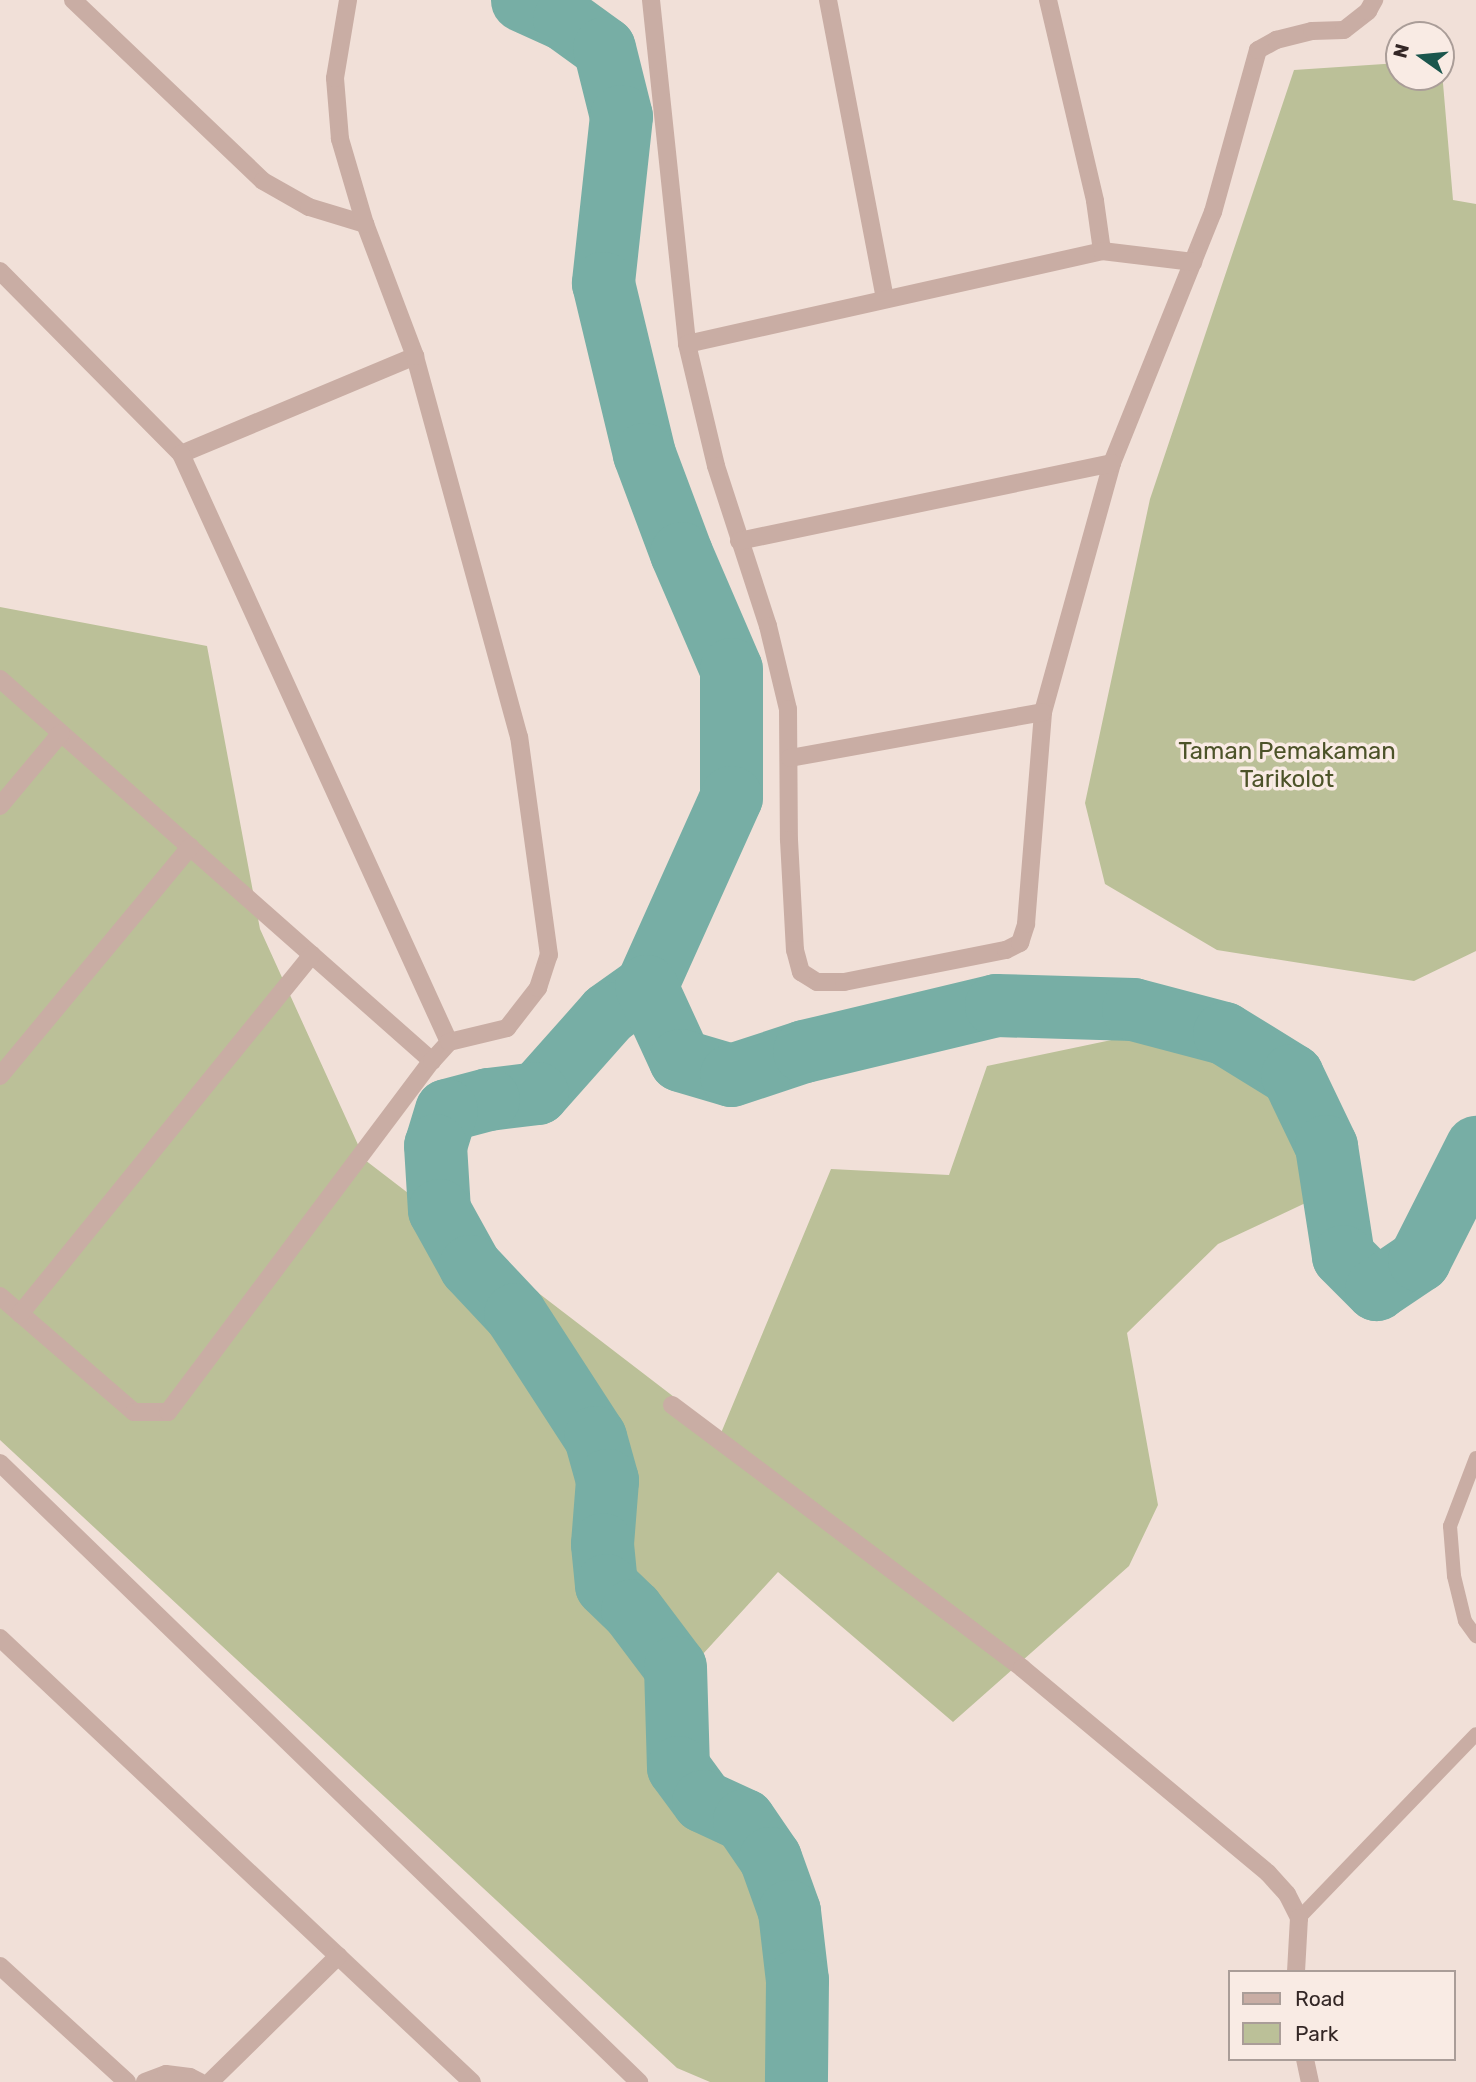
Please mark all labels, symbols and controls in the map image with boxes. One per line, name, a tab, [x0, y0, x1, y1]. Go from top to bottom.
north arrow	[1385, 21, 1455, 91]
text: N	[1388, 41, 1414, 61]
park label: Taman Pemakaman Tarikolot	[1178, 738, 1396, 794]
legend	[1228, 1970, 1455, 2061]
text: Road	[1295, 1986, 1345, 2011]
text: Park	[1295, 2021, 1339, 2046]

